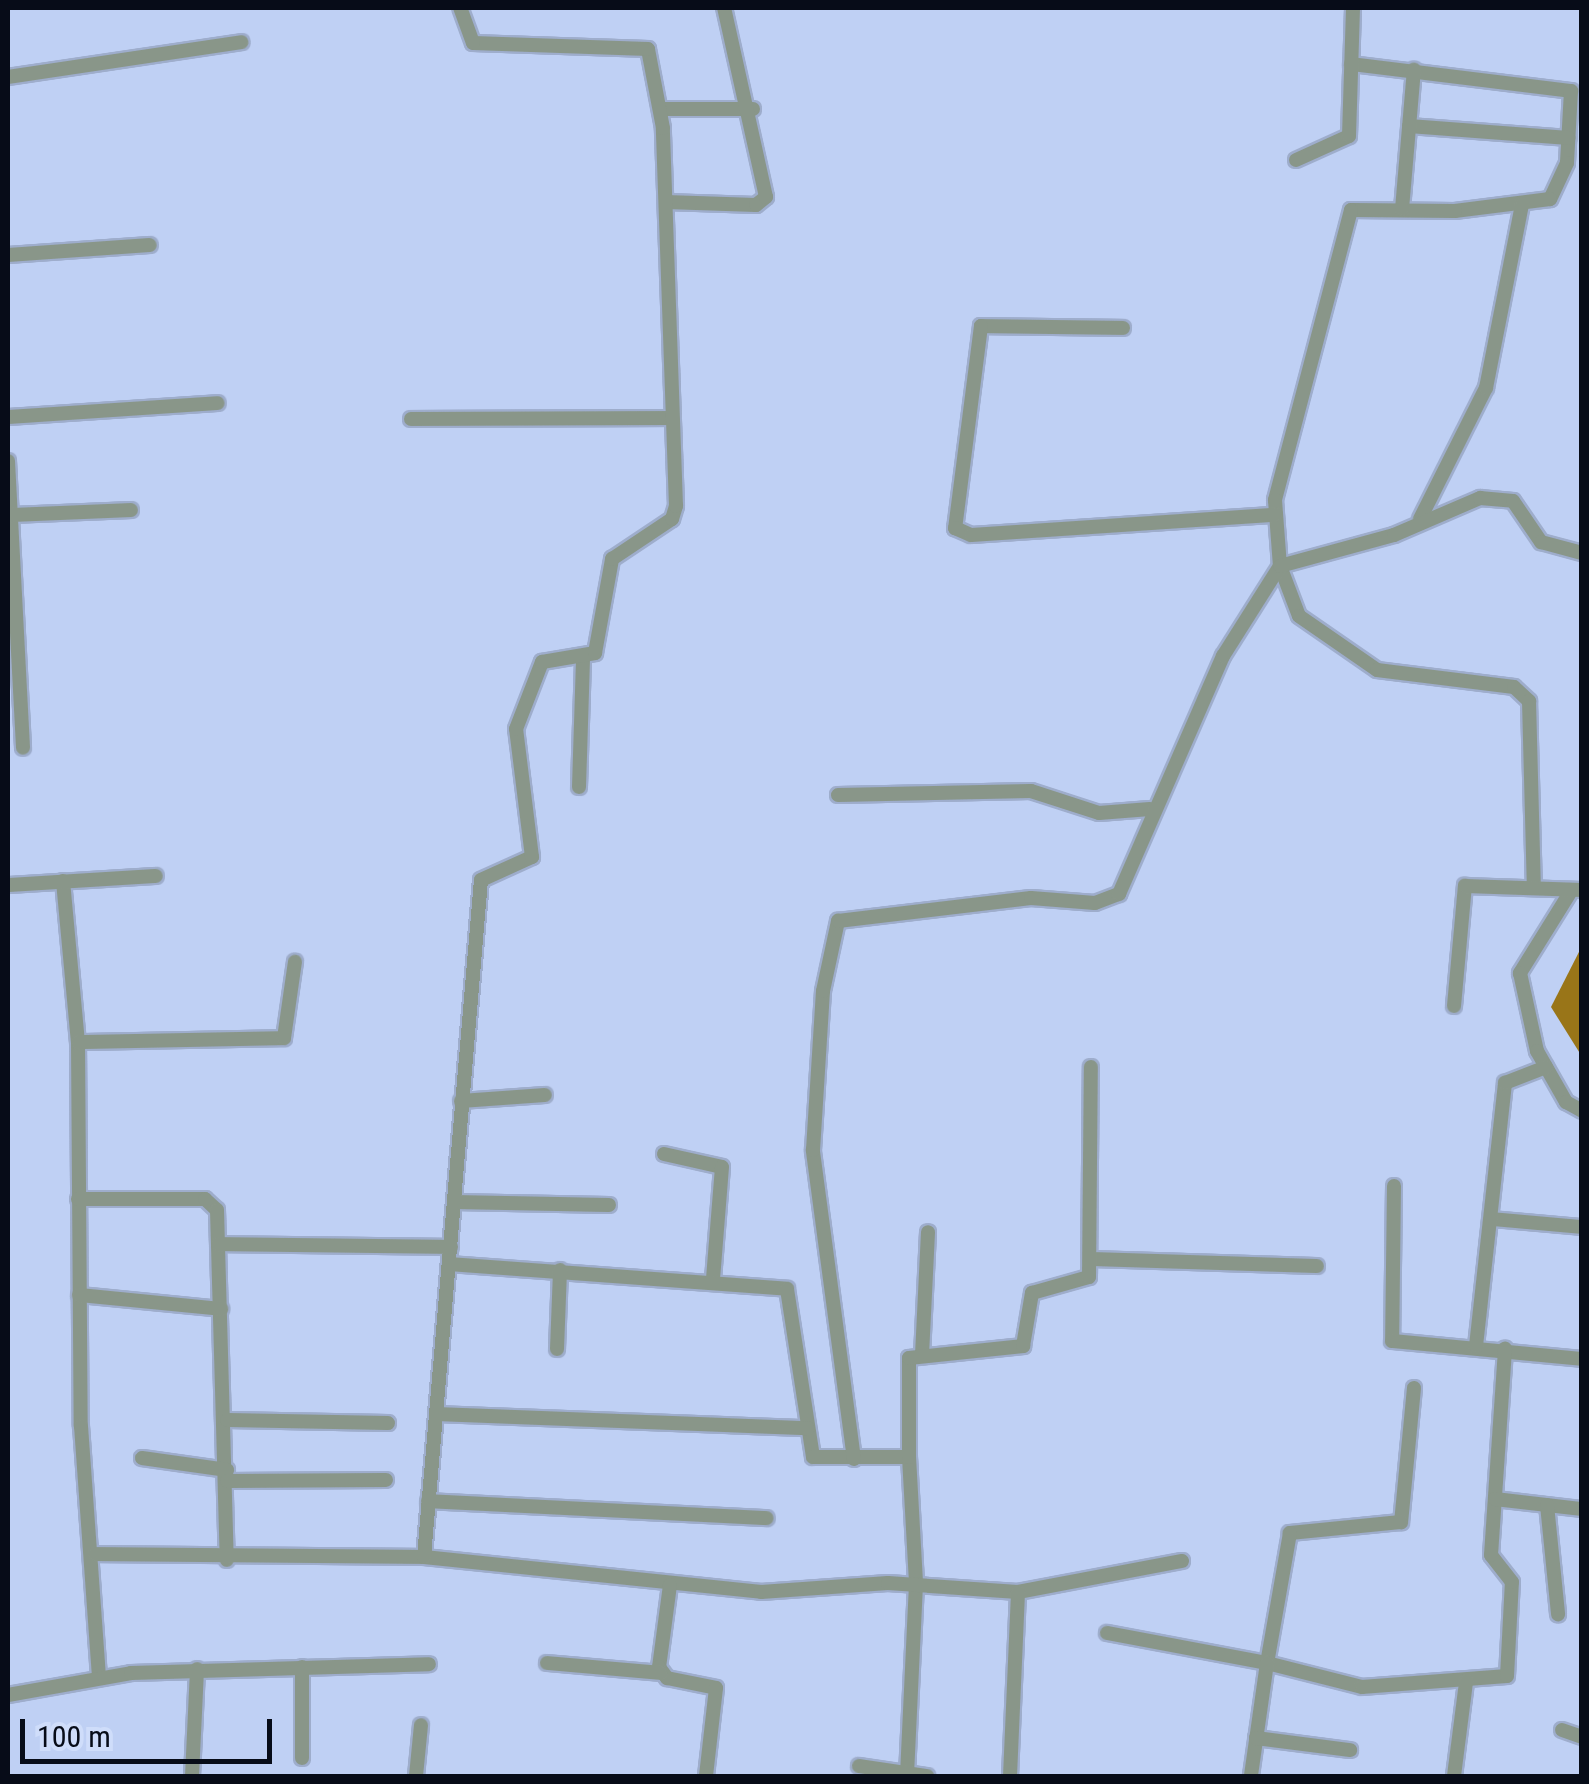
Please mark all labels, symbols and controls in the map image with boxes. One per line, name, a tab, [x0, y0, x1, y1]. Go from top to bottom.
scale bar	[25, 1699, 278, 1761]
text: 100 m	[37, 1719, 111, 1754]

